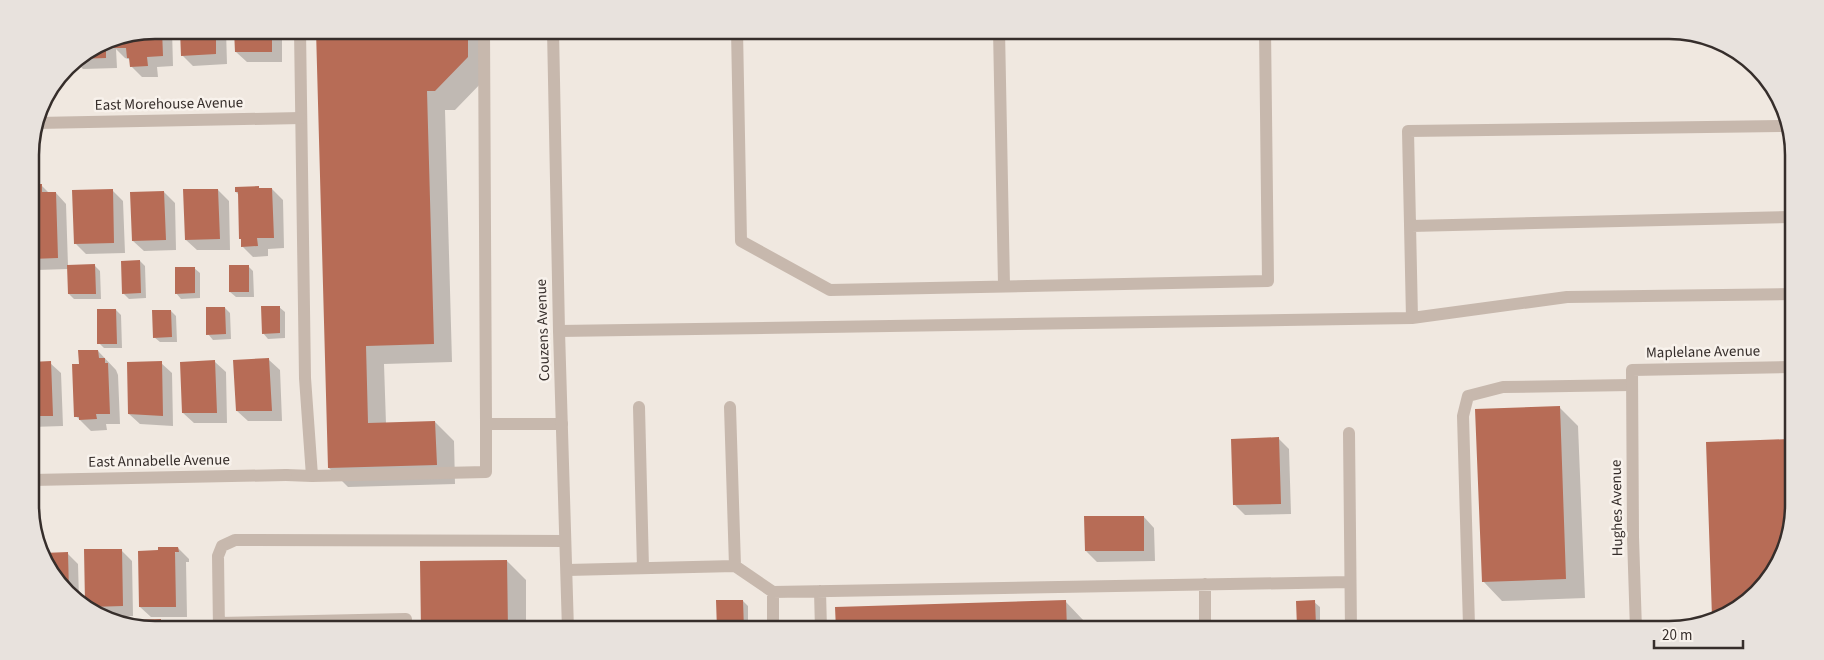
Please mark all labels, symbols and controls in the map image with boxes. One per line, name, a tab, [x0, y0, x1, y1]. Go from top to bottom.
street label: East Morehouse Avenue	[95, 92, 243, 116]
street label: Couzens Avenue	[531, 279, 555, 381]
street label: Maplelane Avenue	[1646, 341, 1760, 363]
street label: East Annabelle Avenue	[88, 449, 230, 473]
street label: Hughes Avenue	[1606, 460, 1628, 556]
scale bar	[1654, 618, 1743, 650]
text: 20 m	[1662, 625, 1692, 646]

